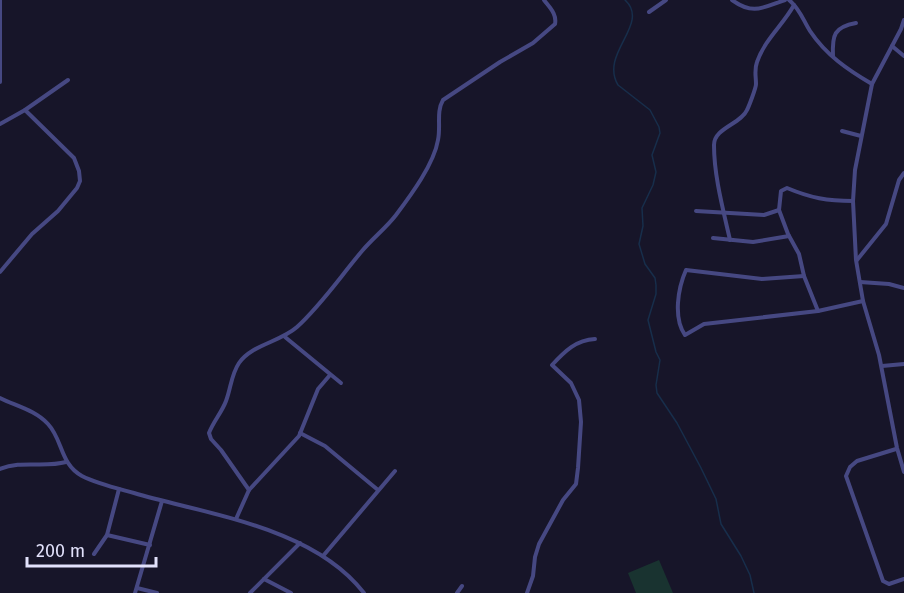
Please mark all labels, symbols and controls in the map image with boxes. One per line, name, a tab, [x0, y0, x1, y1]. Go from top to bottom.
scale bar	[27, 530, 156, 568]
text: 200 m	[36, 540, 85, 562]

